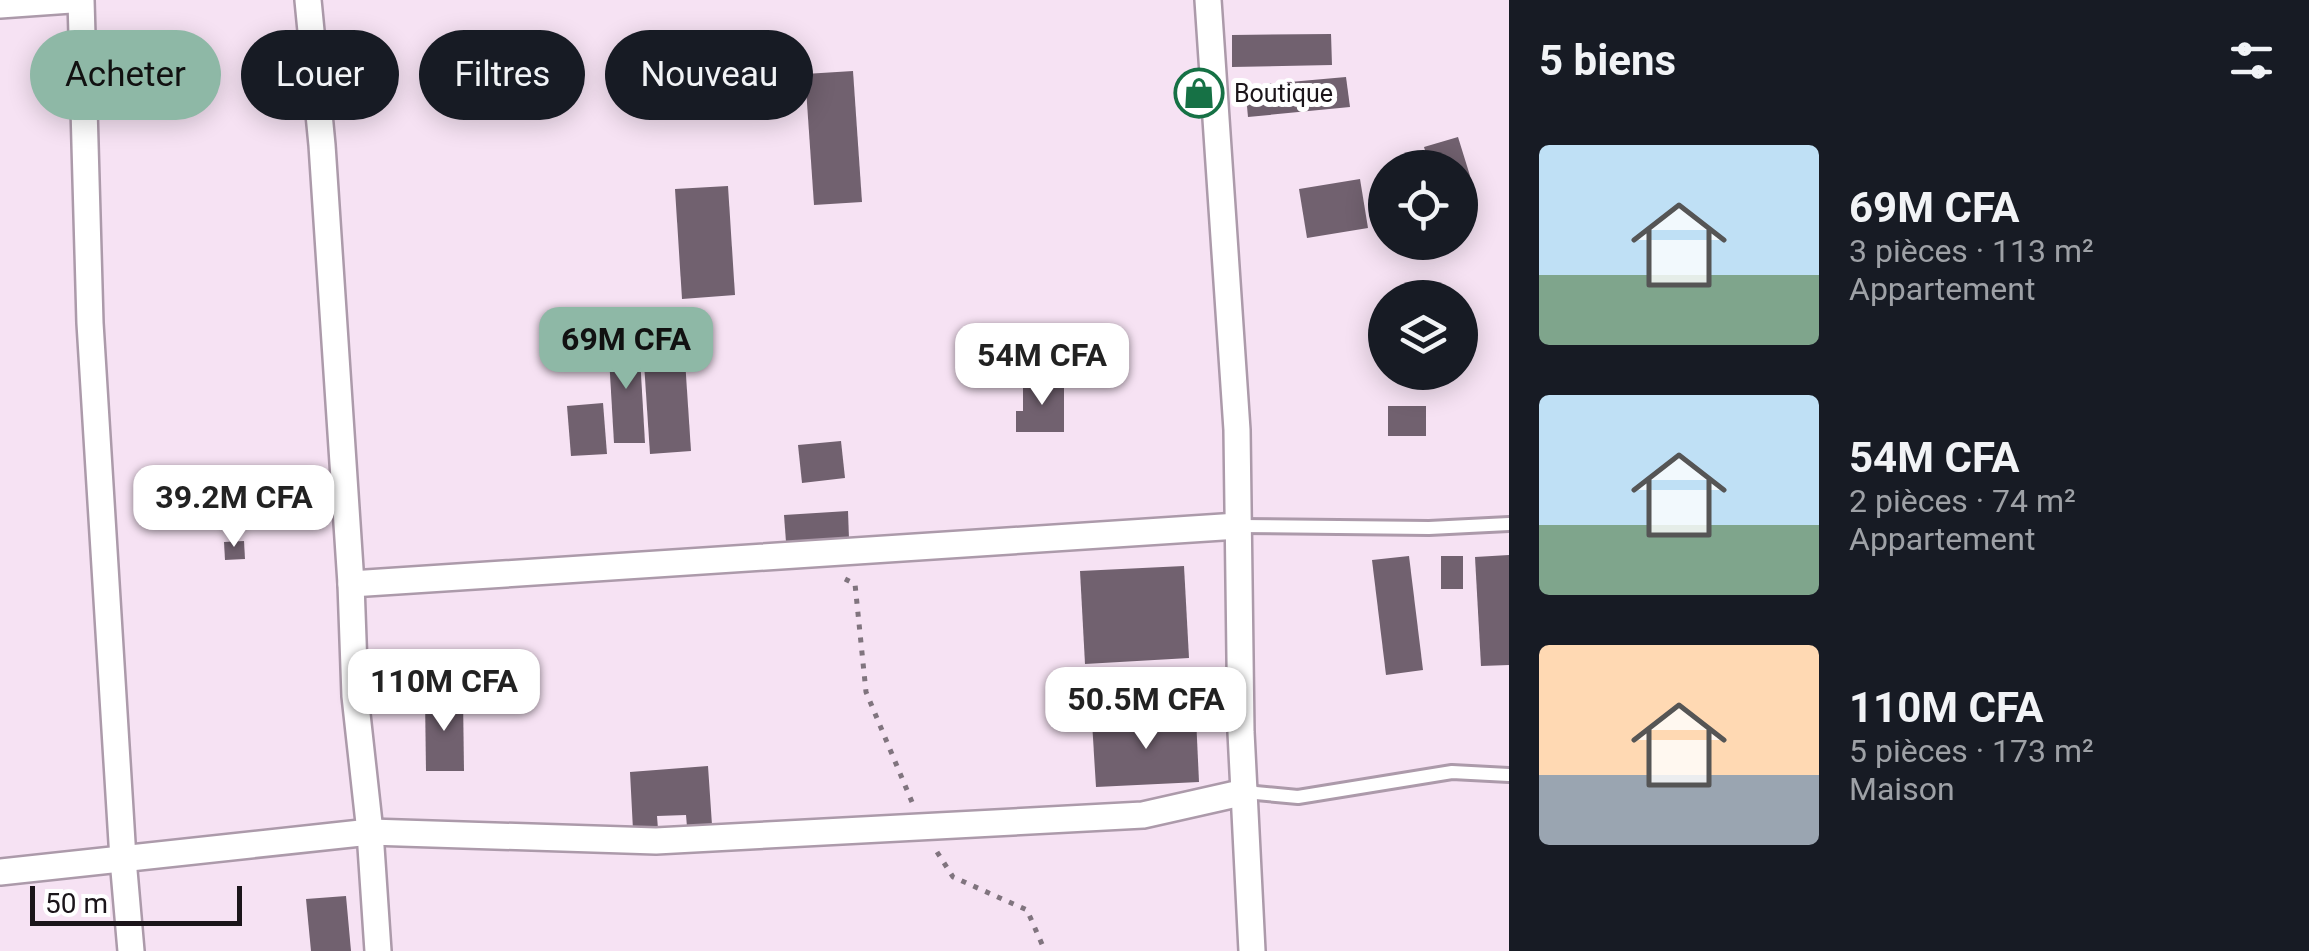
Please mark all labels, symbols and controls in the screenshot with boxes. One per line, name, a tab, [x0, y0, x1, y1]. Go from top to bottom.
chip: Acheter	[30, 30, 221, 120]
chip: Louer	[241, 30, 399, 120]
chip: Filtres	[419, 30, 585, 120]
chip: Nouveau	[605, 30, 813, 120]
icon: filters	[2224, 33, 2279, 88]
text: 5 biens	[1539, 36, 1676, 85]
shop icon: Boutique	[1173, 67, 1225, 119]
place label: Boutique	[1234, 79, 1333, 108]
map controls	[1368, 150, 1478, 390]
button: locate	[1368, 150, 1478, 260]
text: 69M CFA	[1849, 183, 2019, 232]
icon: home	[1619, 185, 1739, 305]
text: 3 pièces · 113 m²	[1849, 232, 2094, 270]
text: Appartement	[1849, 270, 2035, 308]
button: layers	[1368, 280, 1478, 390]
pin: 69M CFA	[534, 307, 718, 392]
text: 69M CFA	[561, 320, 691, 358]
pin: 54M CFA	[950, 323, 1134, 408]
text: 54M CFA	[977, 336, 1107, 374]
text: 54M CFA	[1849, 433, 2019, 482]
icon: home	[1619, 435, 1739, 555]
pin: 39.2M CFA	[120, 465, 348, 550]
text: 39.2M CFA	[155, 478, 313, 516]
text: 2 pièces · 74 m²	[1849, 482, 2076, 520]
text: Appartement	[1849, 520, 2035, 558]
pin: 110M CFA	[341, 649, 547, 734]
text: 110M CFA	[370, 662, 518, 700]
pin: 50.5M CFA	[1032, 667, 1260, 752]
text: 50.5M CFA	[1067, 680, 1225, 718]
text: 110M CFA	[1849, 683, 2043, 732]
icon: home	[1619, 685, 1739, 805]
text: 5 pièces · 173 m²	[1849, 732, 2094, 770]
text: Maison	[1849, 770, 1955, 808]
scale bar	[30, 881, 242, 926]
text: 50 m	[45, 887, 108, 920]

